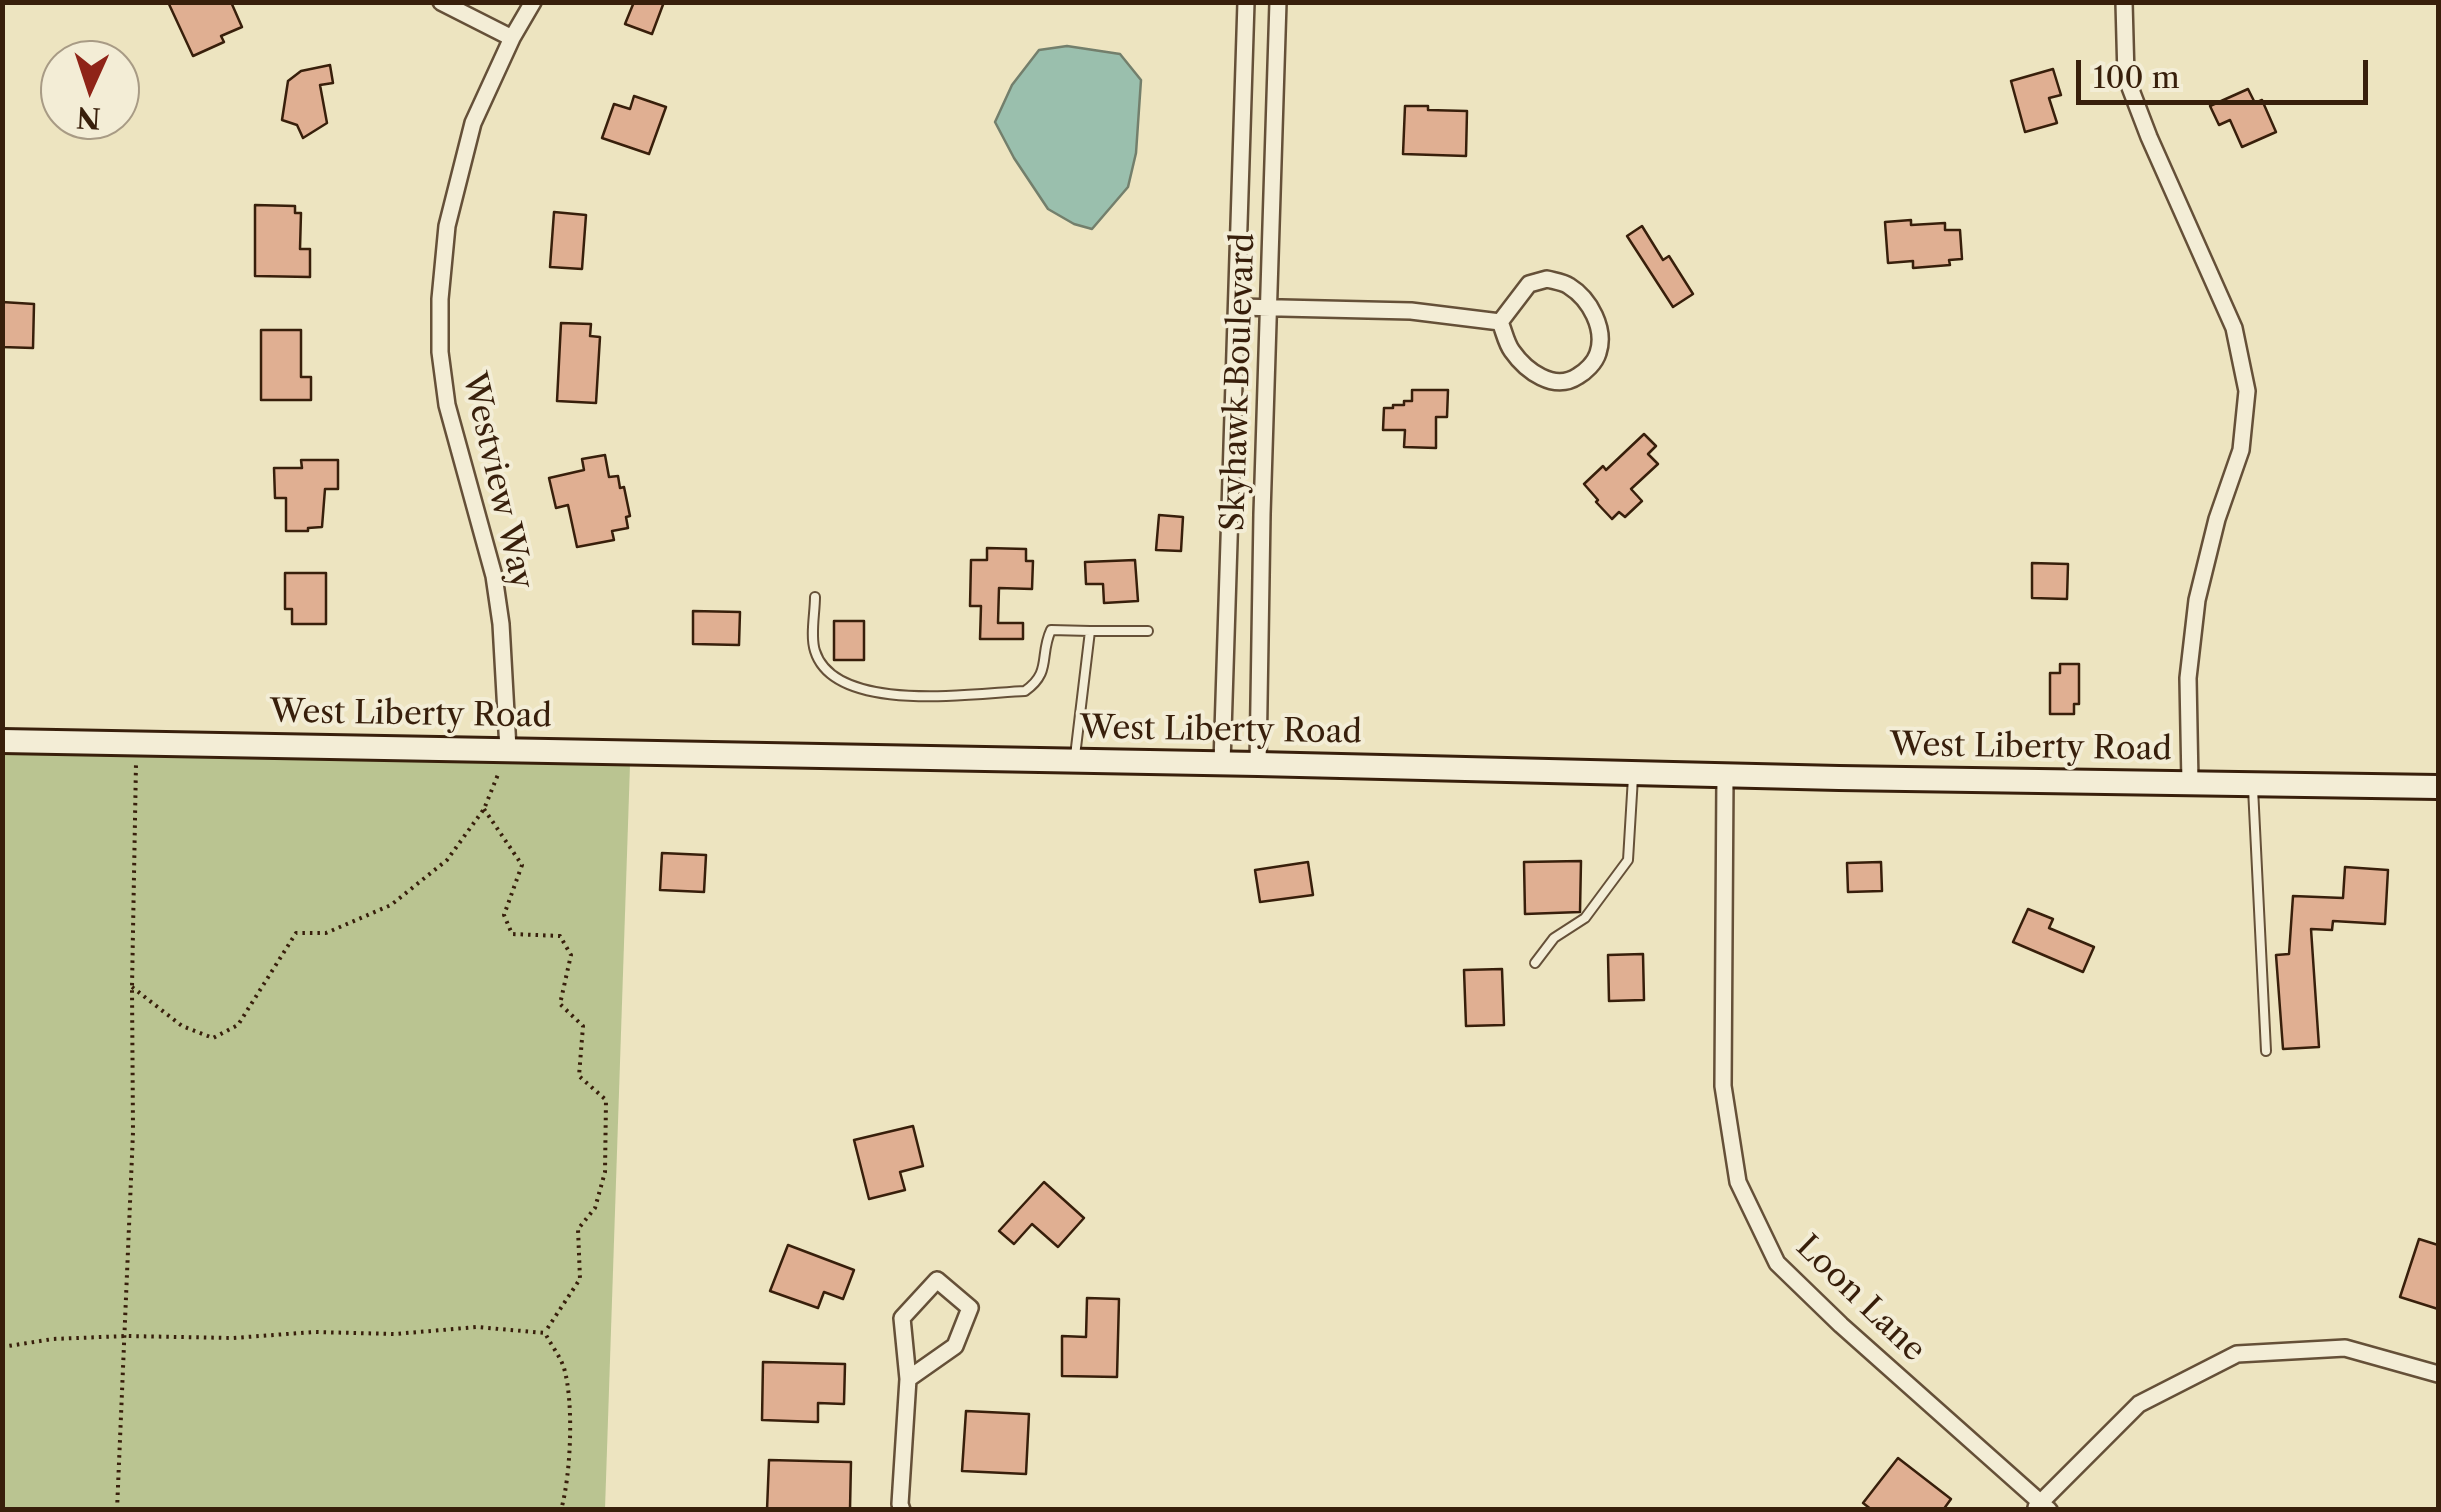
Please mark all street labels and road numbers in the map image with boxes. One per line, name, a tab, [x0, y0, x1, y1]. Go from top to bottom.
street label: Skyhawk Boulevard	[1215, 232, 1263, 532]
street label: Westview Way	[453, 369, 541, 593]
street label: West Liberty Road	[270, 693, 552, 737]
street label: West Liberty Road	[1080, 709, 1362, 753]
street label: West Liberty Road	[1890, 726, 2172, 770]
street label: Loon Lane	[1787, 1228, 1933, 1370]

